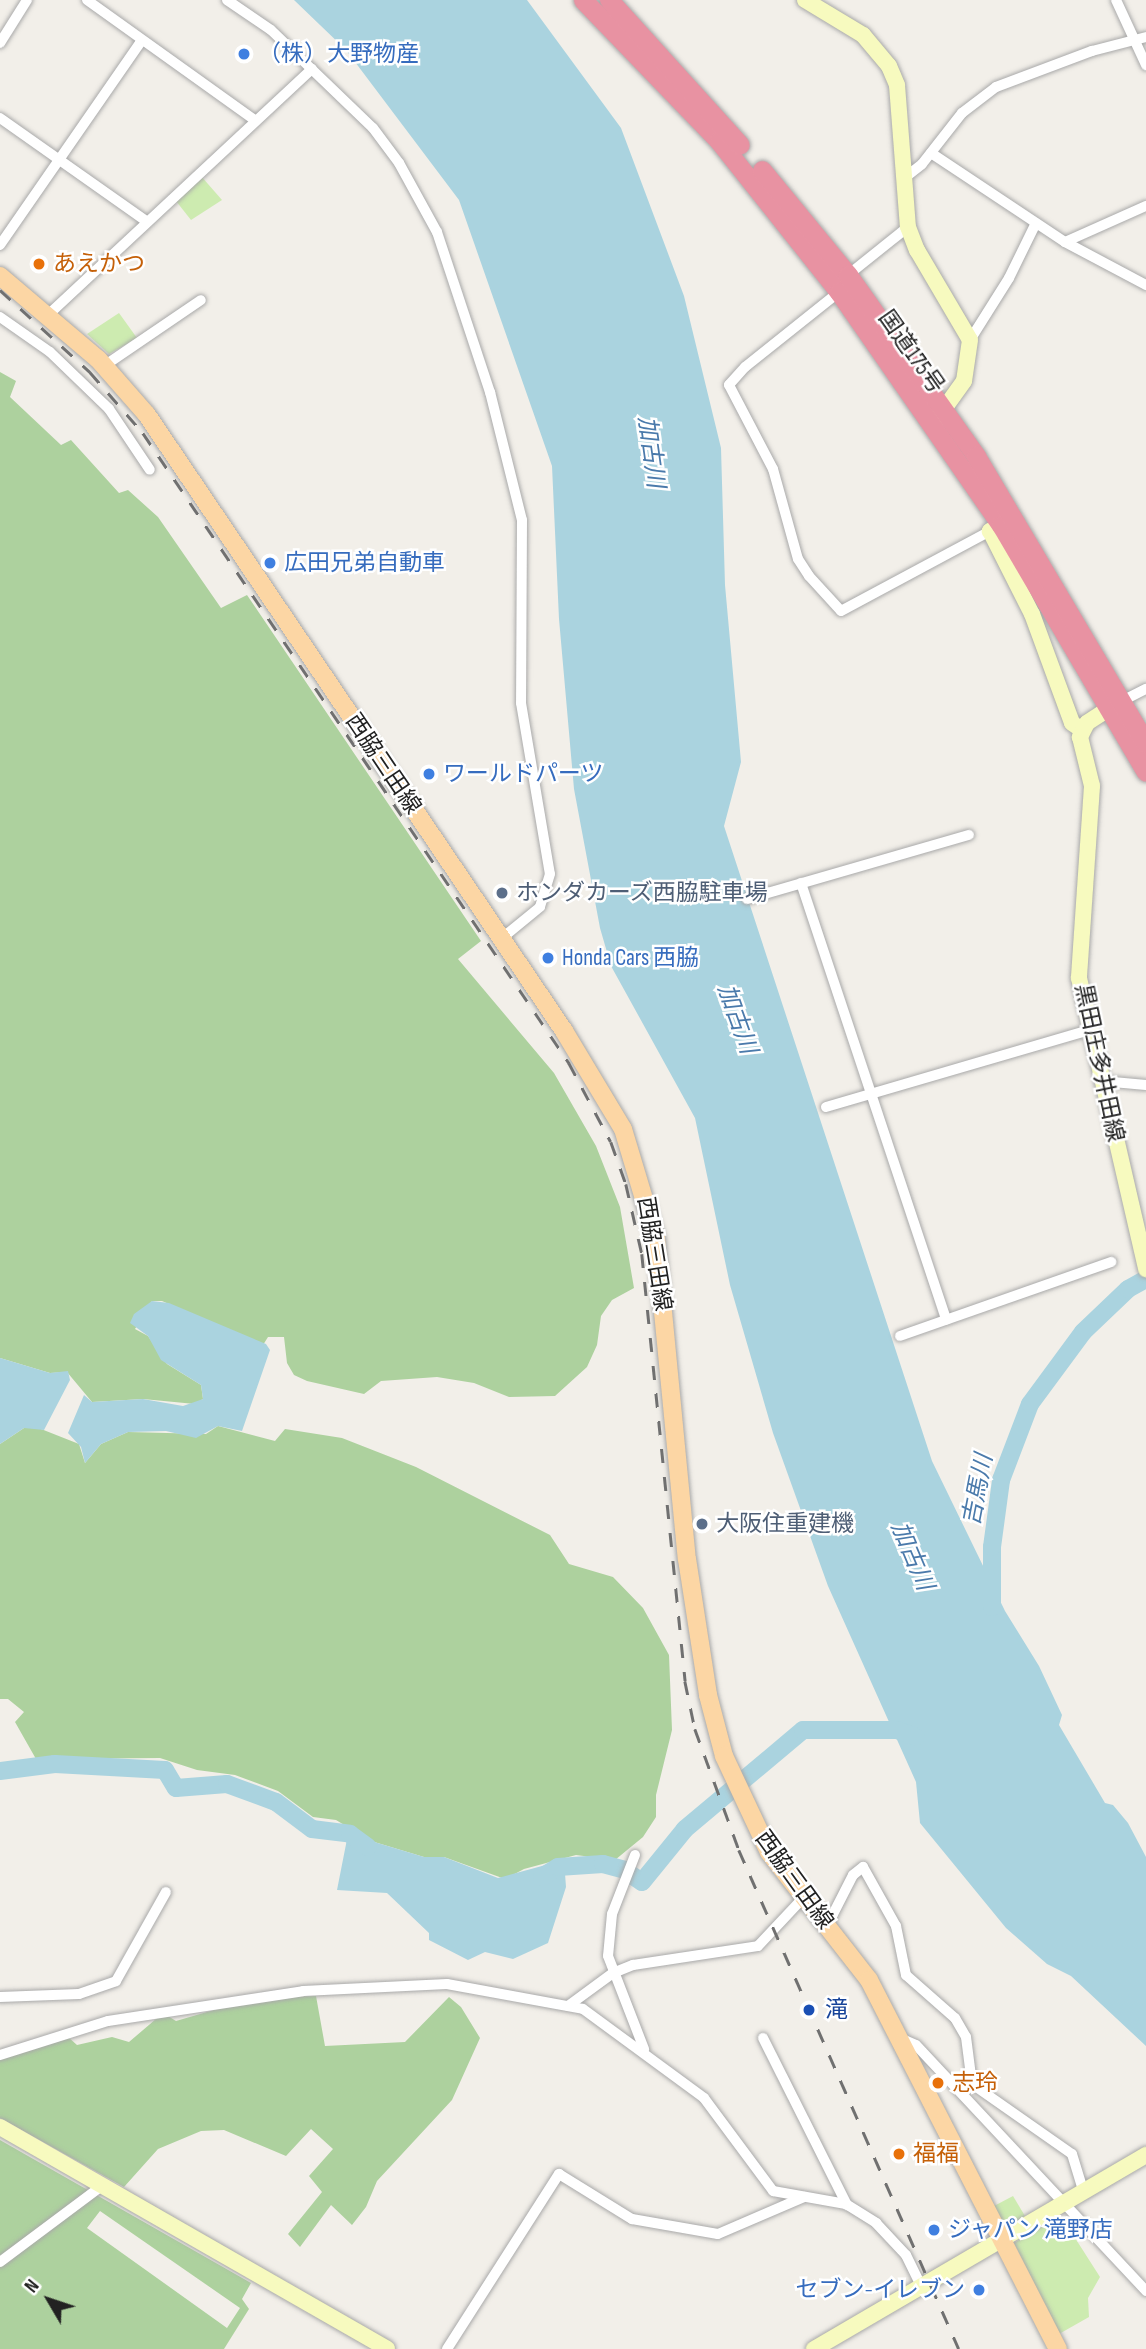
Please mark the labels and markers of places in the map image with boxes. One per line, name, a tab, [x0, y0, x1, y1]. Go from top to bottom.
place label: （株）大野物産	[258, 40, 419, 68]
marker: （株）大野物産	[236, 46, 252, 62]
place label: あえかつ	[53, 250, 145, 278]
marker: あえかつ	[31, 256, 47, 272]
place label: 広田兄弟自動車	[284, 549, 445, 577]
marker: 広田兄弟自動車	[262, 555, 278, 571]
place label: ワールドパーツ	[443, 760, 604, 788]
marker: ワールドパーツ	[421, 766, 437, 782]
place label: ホンダカーズ西脇駐車場	[516, 879, 769, 907]
marker: ホンダカーズ西脇駐車場	[494, 885, 510, 901]
place label: Honda Cars 西脇	[562, 944, 699, 972]
marker: Honda Cars 西脇	[540, 950, 556, 966]
place label: 大阪住重建機	[716, 1510, 854, 1538]
marker: 大阪住重建機	[694, 1516, 710, 1532]
place label: 滝	[825, 1996, 848, 2024]
marker: 滝	[799, 2000, 819, 2020]
place label: 志玲	[952, 2069, 998, 2097]
marker: 志玲	[930, 2075, 946, 2091]
place label: 福福	[913, 2140, 959, 2168]
marker: 福福	[891, 2146, 907, 2162]
place label: ジャパン 滝野店	[948, 2216, 1113, 2244]
marker: ジャパン 滝野店	[926, 2222, 942, 2238]
place label: セブン-イレブン	[796, 2276, 965, 2304]
marker: セブン-イレブン	[971, 2282, 987, 2298]

